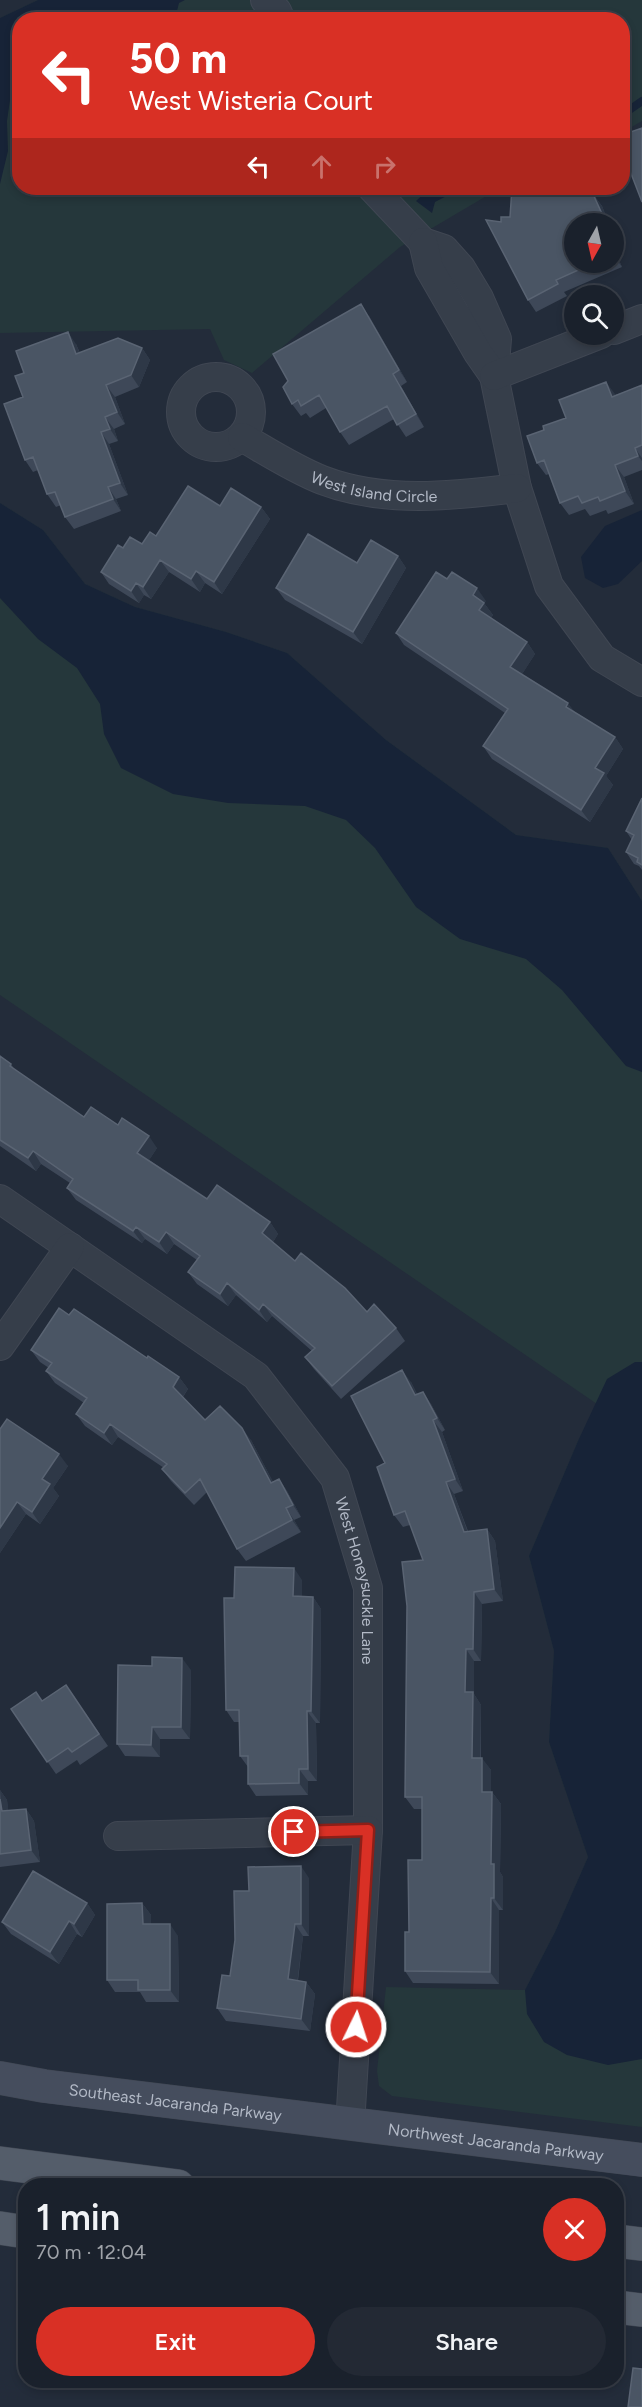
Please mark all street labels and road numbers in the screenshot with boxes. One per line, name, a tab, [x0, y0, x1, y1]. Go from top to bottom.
street label: West Island Circle	[308, 467, 438, 506]
street label: West Honeysuckle Lane	[332, 1494, 378, 1665]
street label: Southeast Jacaranda Parkway	[68, 2080, 283, 2125]
street label: Northwest Jacaranda Parkway	[387, 2119, 605, 2165]

